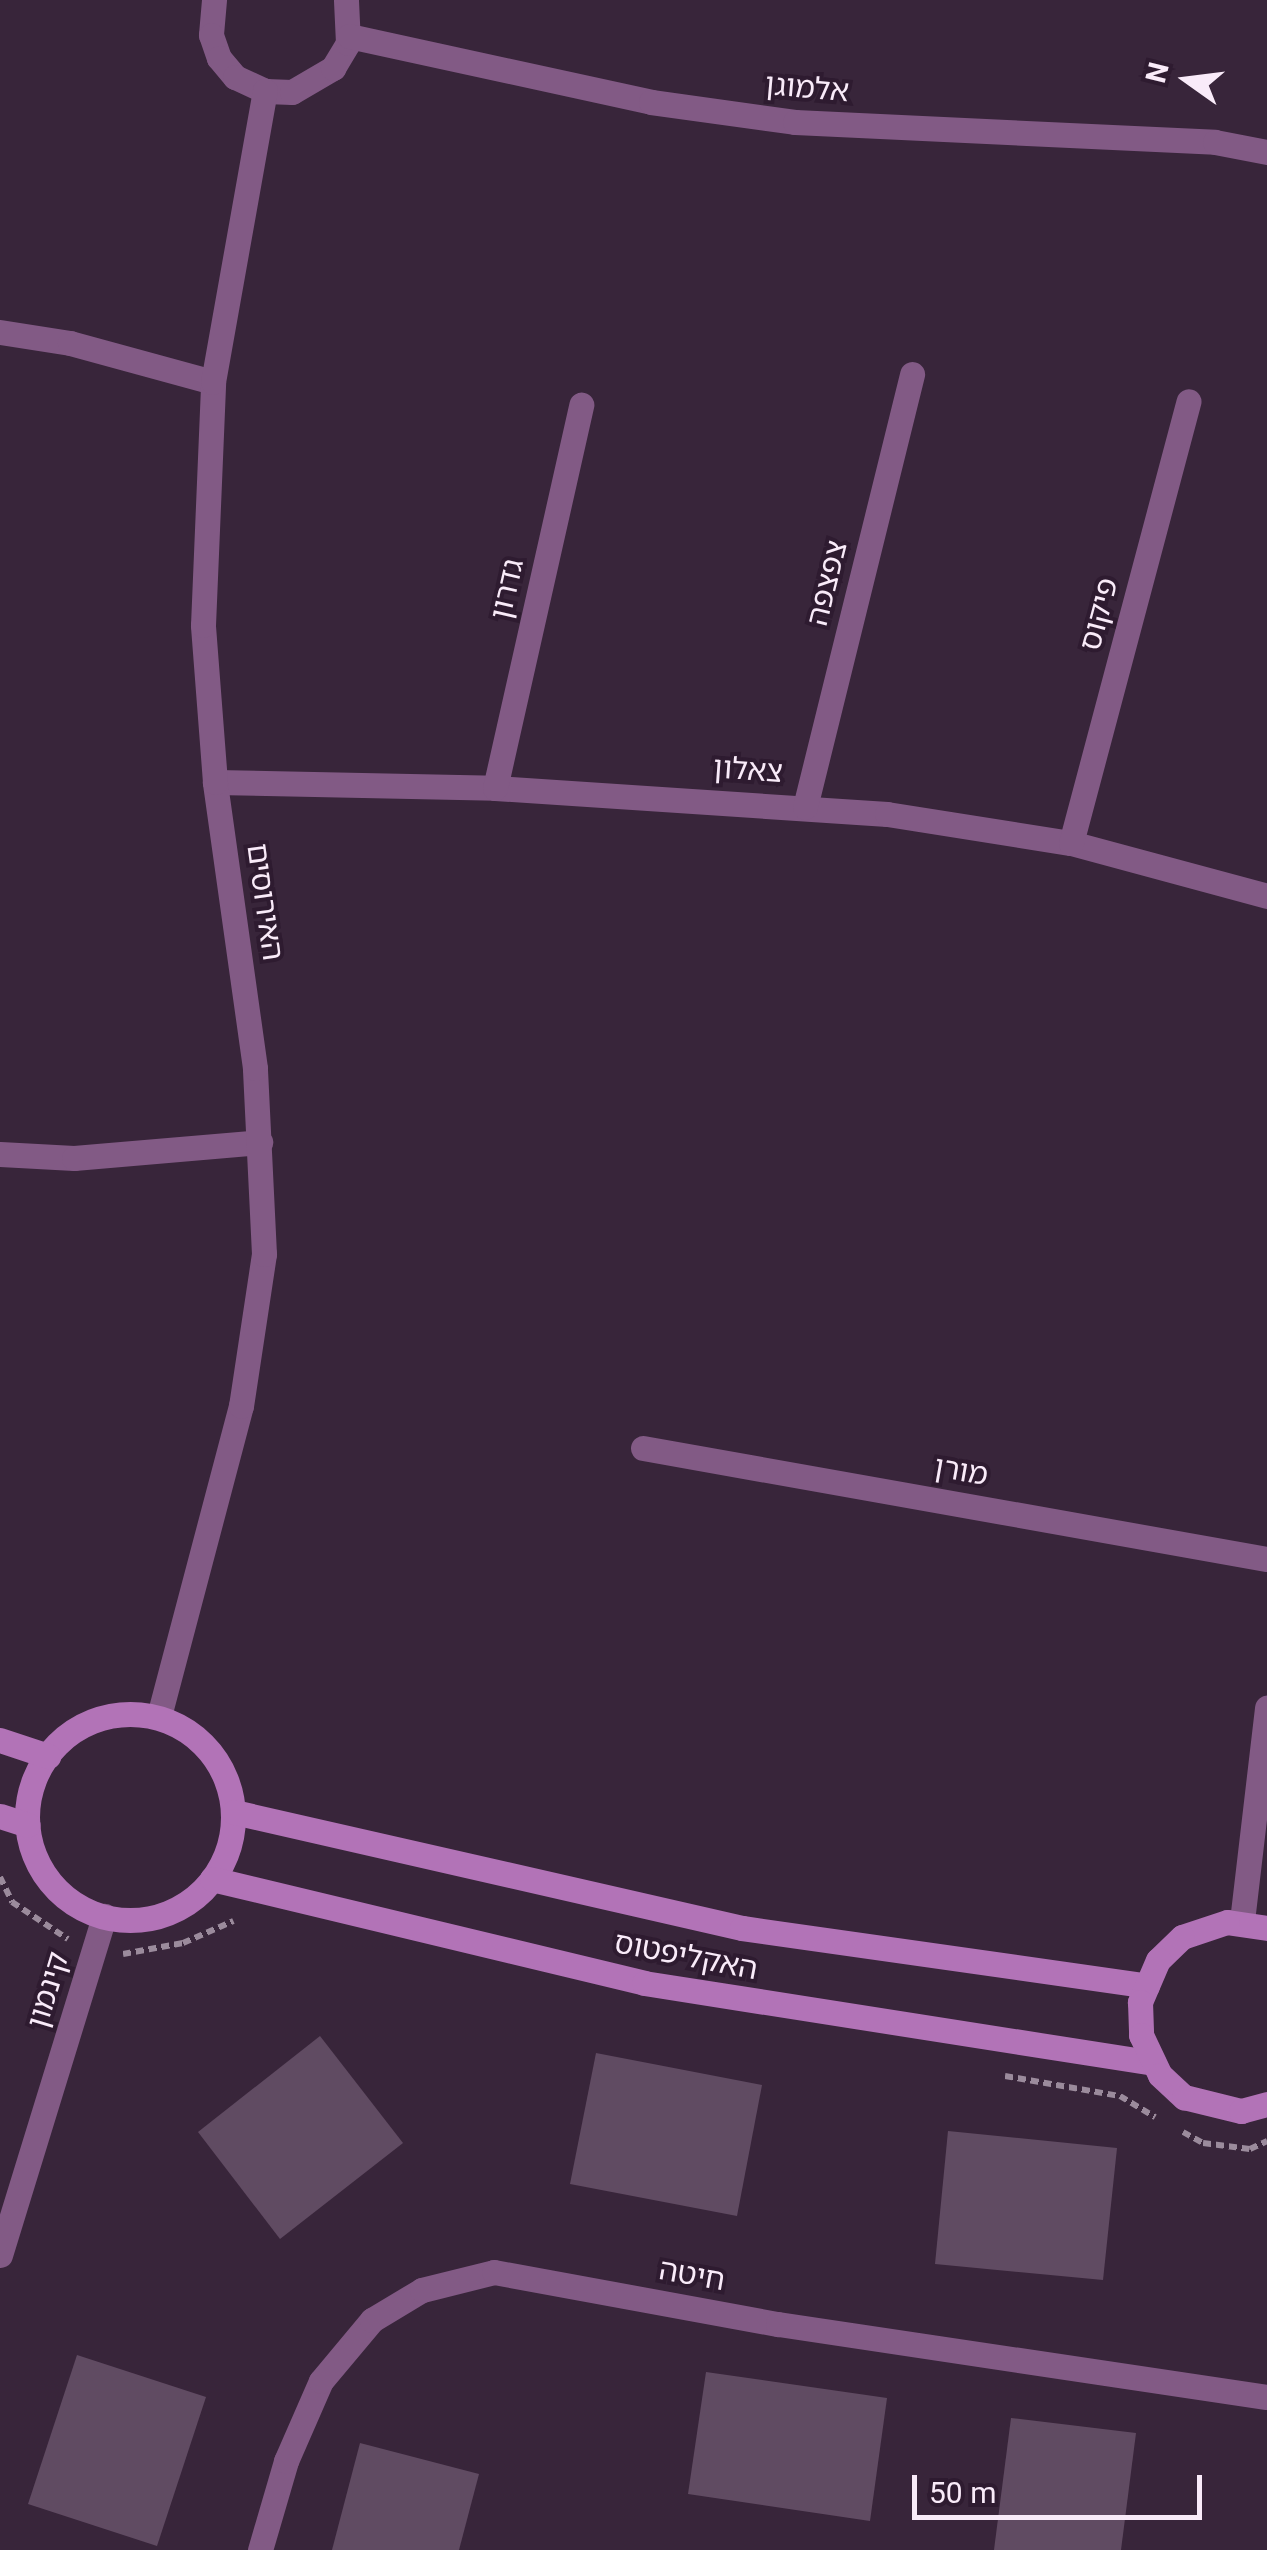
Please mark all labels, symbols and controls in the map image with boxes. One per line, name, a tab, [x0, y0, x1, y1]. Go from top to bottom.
north arrow	[1137, 30, 1237, 130]
text: N	[1139, 59, 1176, 86]
street label: אלמוגן	[763, 66, 851, 110]
street label: צפצפה	[799, 537, 855, 629]
street label: גדרון	[483, 555, 531, 623]
street label: פיקוס	[1072, 574, 1126, 654]
street label: צאלון	[712, 750, 784, 790]
street label: האירוסים	[239, 841, 291, 963]
street label: מורן	[931, 1449, 991, 1493]
street label: האקליפטוס	[611, 1924, 761, 1988]
street label: קינמון	[19, 1948, 77, 2032]
street label: חיטה	[656, 2252, 728, 2298]
scale bar	[917, 2455, 1207, 2517]
text: 50 m	[929, 2475, 996, 2510]

